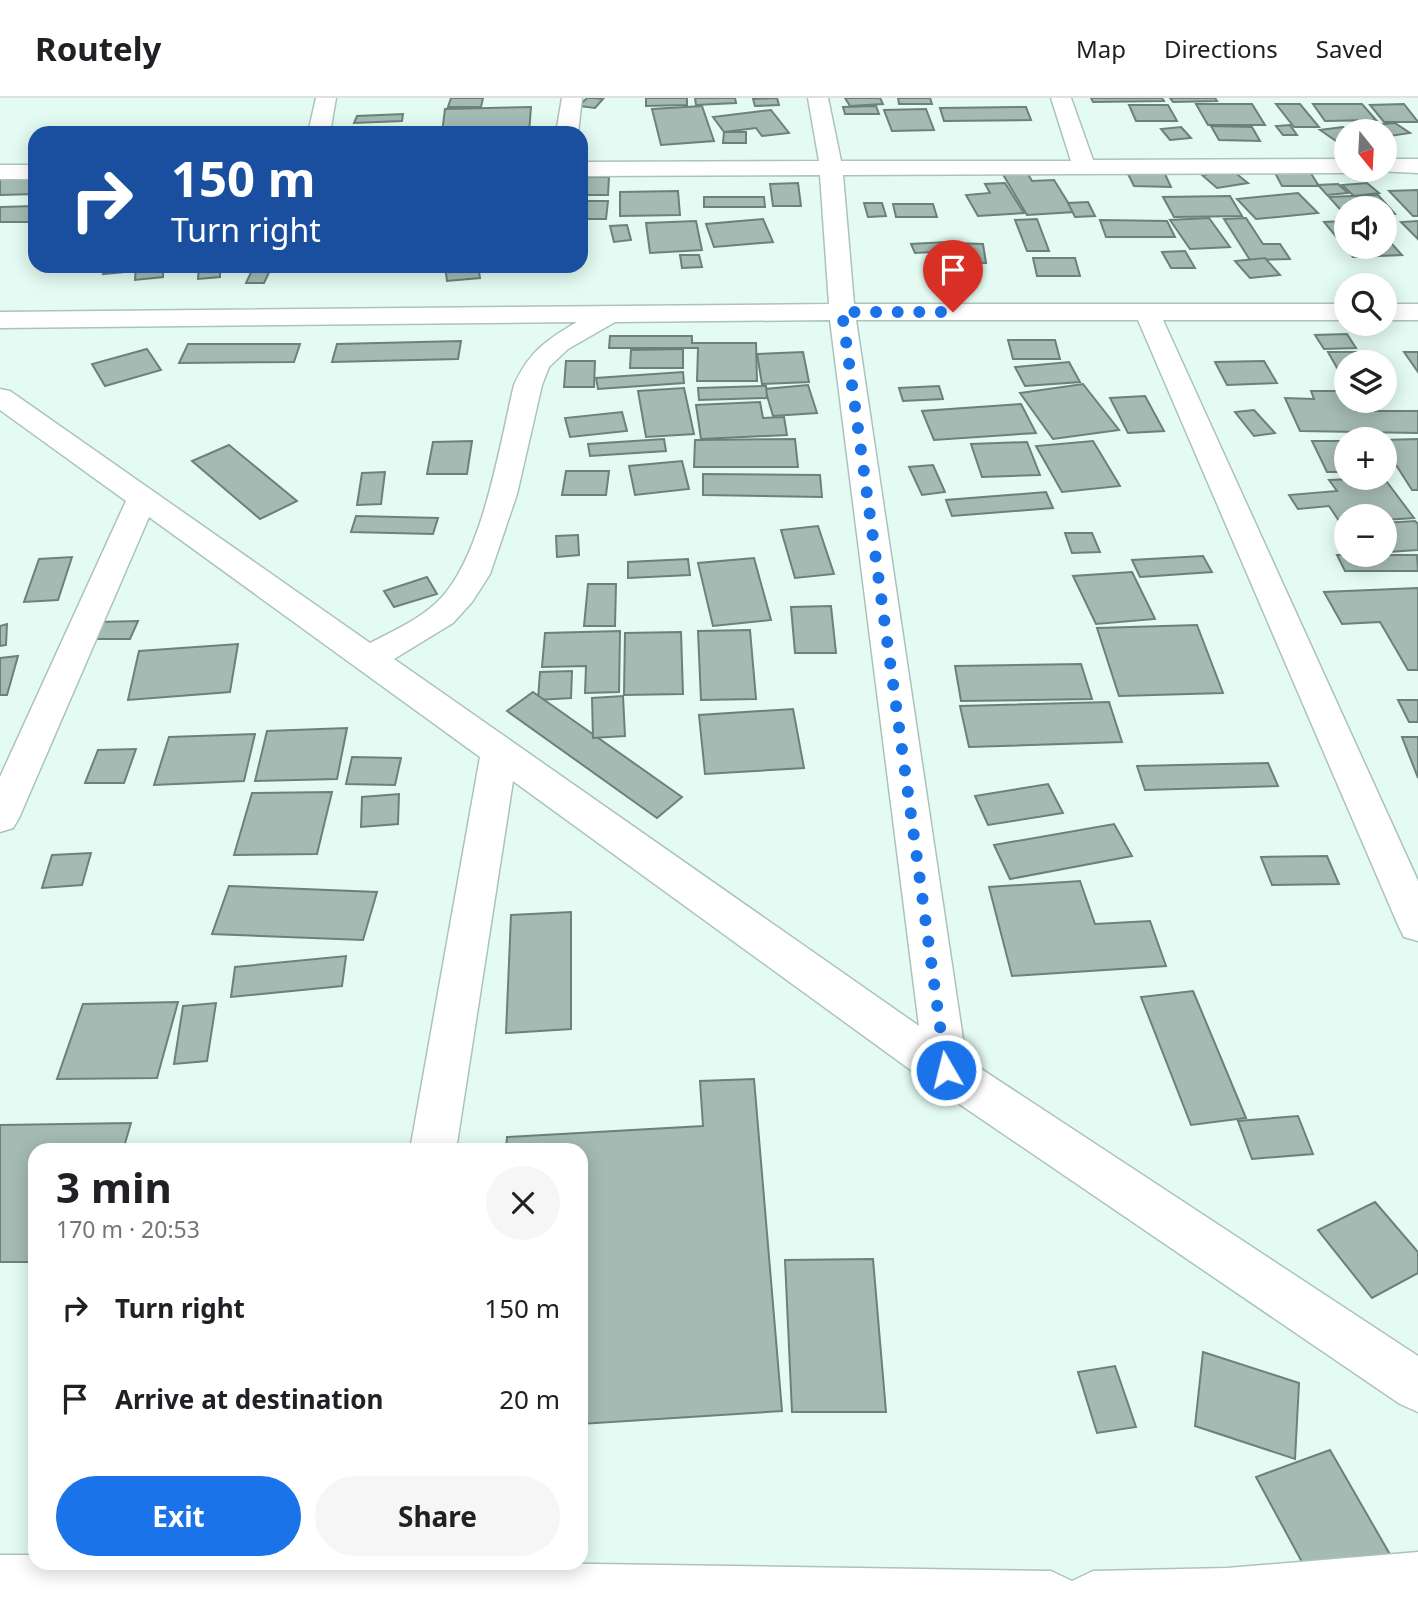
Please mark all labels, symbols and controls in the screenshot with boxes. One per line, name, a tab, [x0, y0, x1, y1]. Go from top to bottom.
text: Routely	[35, 26, 161, 71]
text: Map	[1076, 32, 1126, 65]
text: Directions	[1164, 32, 1278, 65]
text: Saved	[1316, 32, 1383, 65]
north arrow	[1334, 119, 1396, 182]
map controls	[1334, 119, 1397, 567]
text: 150 m	[171, 145, 316, 211]
icon: right	[56, 154, 147, 245]
button: sound	[1334, 196, 1397, 259]
text: Turn right	[171, 208, 321, 251]
pin	[923, 240, 983, 312]
icon: arrive	[934, 251, 972, 289]
button: search	[1334, 273, 1397, 336]
button: layers	[1334, 350, 1397, 413]
button: +	[1334, 427, 1397, 490]
button: −	[1334, 504, 1397, 567]
position arrow	[909, 1033, 983, 1107]
text: 3 min	[56, 1158, 172, 1215]
button: close	[486, 1166, 560, 1240]
text: 170 m · 20:53	[56, 1213, 200, 1245]
icon: right	[56, 1289, 94, 1327]
text: Turn right	[115, 1290, 245, 1326]
text: 150 m	[484, 1290, 560, 1326]
icon: arrive	[56, 1380, 94, 1418]
text: Arrive at destination	[115, 1381, 384, 1417]
text: 20 m	[499, 1381, 560, 1417]
button: Exit	[56, 1476, 301, 1556]
button: Share	[315, 1476, 560, 1556]

